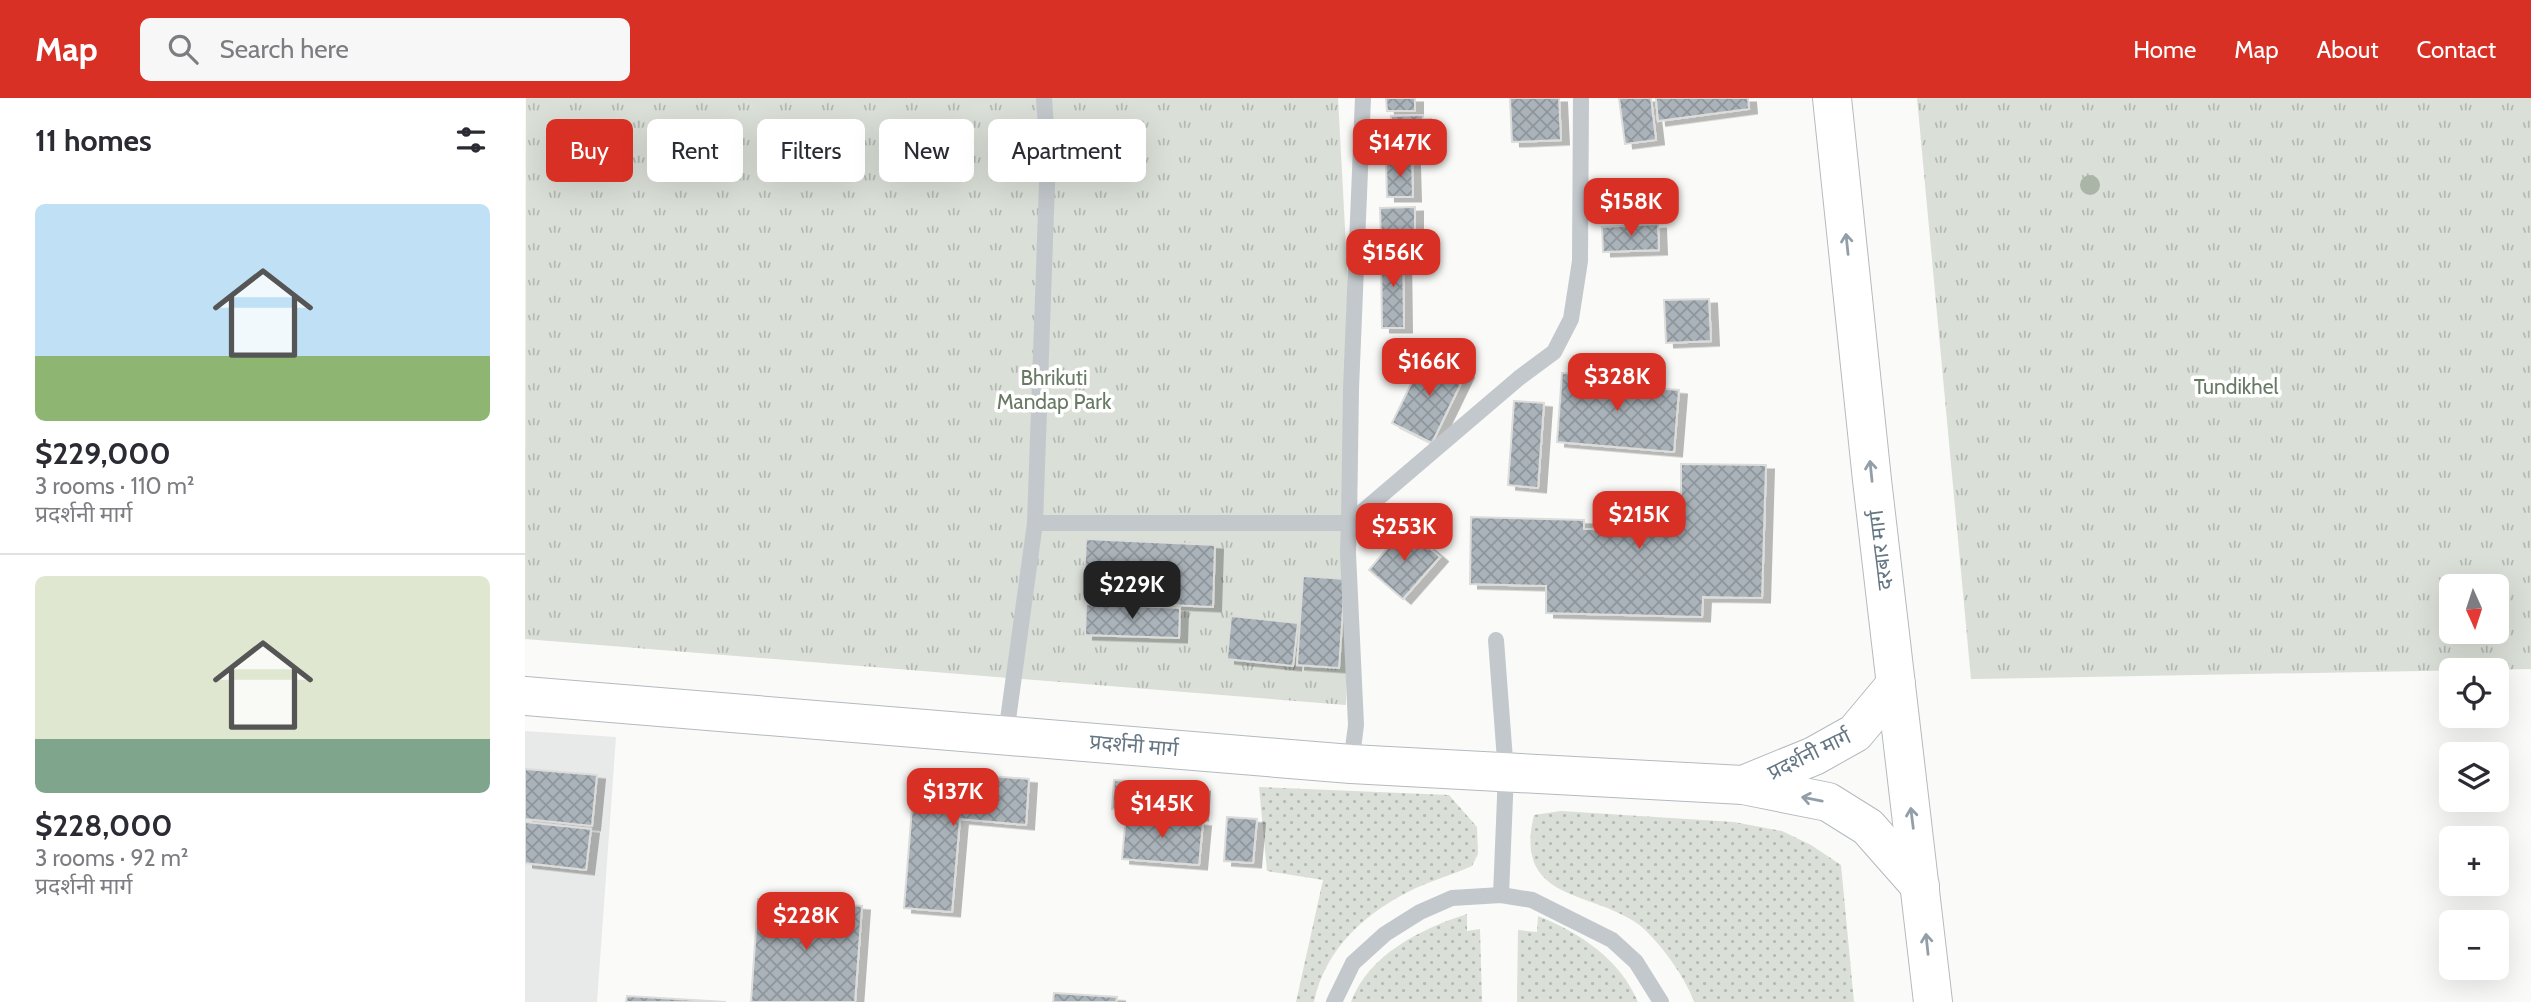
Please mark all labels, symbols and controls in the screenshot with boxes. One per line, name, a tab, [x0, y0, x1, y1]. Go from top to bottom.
search box	[140, 18, 630, 81]
text: Map	[35, 29, 98, 69]
icon: search	[164, 30, 202, 68]
text: Search here	[220, 33, 349, 65]
text: Home	[2133, 35, 2196, 64]
text: Map	[2234, 35, 2279, 64]
text: About	[2317, 35, 2379, 64]
text: Contact	[2417, 35, 2496, 64]
chip: Buy	[546, 119, 633, 182]
chip: Rent	[647, 119, 743, 182]
chip: Filters	[757, 119, 865, 182]
chip: New	[879, 119, 974, 182]
chip: Apartment	[988, 119, 1146, 182]
pin: $147K	[1351, 120, 1449, 179]
icon: filters	[452, 121, 490, 159]
text: 11 homes	[35, 122, 152, 159]
text: $147K	[1369, 128, 1431, 156]
pin: $158K	[1582, 178, 1680, 238]
text: $158K	[1600, 187, 1662, 215]
pin: $156K	[1344, 230, 1442, 289]
one-way arrow	[1841, 234, 1854, 256]
text: $156K	[1362, 238, 1424, 266]
icon: home	[200, 250, 326, 376]
pin: $166K	[1380, 338, 1478, 398]
text: $166K	[1398, 347, 1460, 375]
pin: $328K	[1568, 354, 1666, 413]
text: $328K	[1584, 362, 1650, 390]
park label: Bhrikuti Mandap Park	[997, 365, 1112, 414]
park label: Tundikhel	[2194, 374, 2278, 399]
text: $229,000	[35, 435, 171, 472]
one-way arrow	[1864, 460, 1877, 482]
text: 3 rooms · 110 m²	[35, 472, 194, 500]
pin: $215K	[1590, 491, 1688, 551]
text: प्रदर्शनी मार्ग	[35, 500, 133, 528]
text: $215K	[1609, 500, 1669, 528]
pin: $253K	[1355, 504, 1453, 563]
street label: दरबार मार्ग	[1863, 507, 1897, 591]
text: $253K	[1372, 512, 1436, 540]
pin: $229K	[1083, 561, 1181, 621]
text: $229K	[1099, 570, 1165, 598]
north arrow	[2439, 574, 2509, 644]
map controls	[2439, 574, 2509, 980]
icon: home	[200, 622, 326, 748]
button: locate	[2439, 658, 2509, 728]
street label: प्रदर्शनी मार्ग	[1764, 723, 1856, 785]
street label: प्रदर्शनी मार्ग	[1089, 729, 1181, 761]
button: layers	[2439, 742, 2509, 812]
pin: $137K	[904, 768, 1002, 828]
text: $137K	[923, 777, 983, 805]
pin: $145K	[1113, 780, 1211, 840]
text: $145K	[1131, 789, 1193, 817]
one-way arrow	[1801, 792, 1824, 806]
text: $228,000	[35, 807, 173, 844]
one-way arrow	[1906, 807, 1919, 830]
button: +	[2439, 826, 2509, 896]
text: 3 rooms · 92 m²	[35, 844, 189, 872]
text: प्रदर्शनी मार्ग	[35, 872, 133, 900]
pin: $228K	[757, 892, 855, 952]
text: $228K	[773, 901, 839, 929]
button: −	[2439, 910, 2509, 980]
one-way arrow	[1920, 933, 1933, 956]

